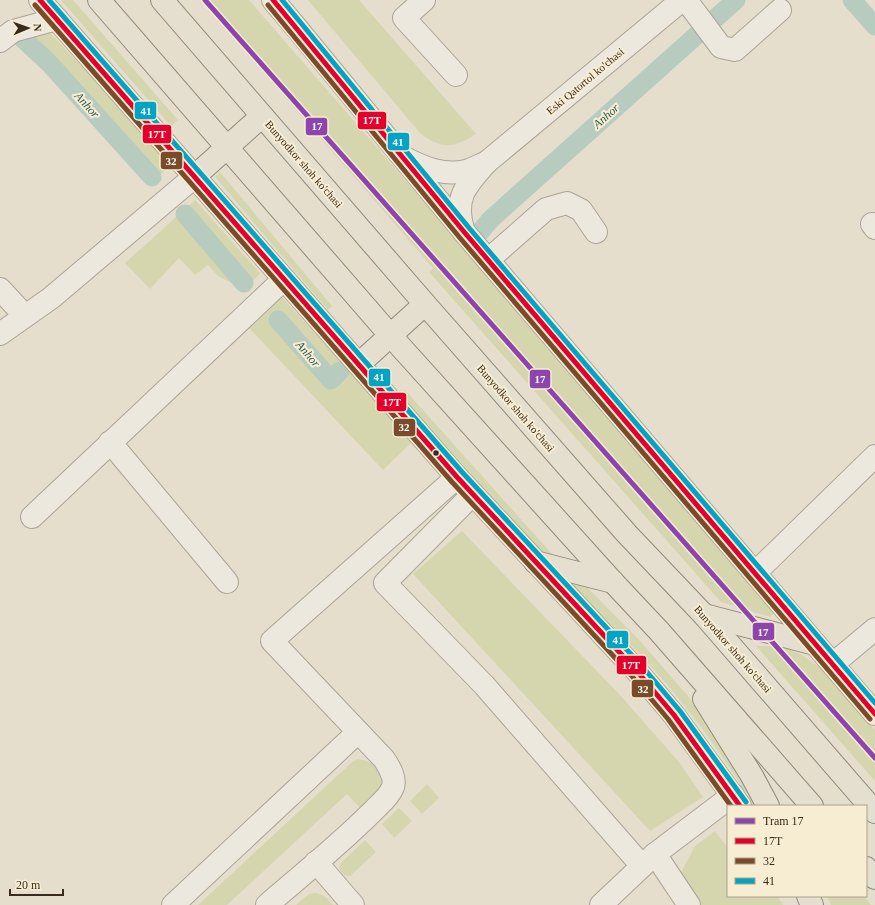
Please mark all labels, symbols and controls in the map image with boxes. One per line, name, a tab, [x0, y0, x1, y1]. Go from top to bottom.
north arrow	[8, 8, 48, 48]
text: N	[32, 23, 44, 32]
street label: Eski Qatortol ko'chasi	[544, 45, 626, 117]
water label: Anhor	[71, 88, 102, 121]
line badge: 41	[134, 101, 157, 120]
water label: Anhor	[589, 101, 622, 132]
text: 41	[141, 105, 152, 117]
line badge: 17T	[357, 111, 387, 130]
text: 17T	[363, 114, 382, 126]
line badge: 17	[305, 117, 328, 136]
street label: Bunyodkor shoh ko'chasi	[263, 118, 345, 210]
text: 17	[312, 120, 323, 132]
line badge: 17T	[142, 124, 172, 144]
text: 17T	[148, 128, 167, 140]
line badge: 41	[387, 132, 410, 151]
text: 41	[393, 136, 404, 148]
line badge: 32	[160, 151, 183, 170]
text: 32	[166, 155, 177, 167]
water label: Anhor	[292, 337, 323, 370]
street label: Bunyodkor shoh ko'chasi	[475, 362, 557, 454]
line badge: 41	[368, 368, 391, 387]
line badge: 17	[529, 369, 551, 389]
text: 41	[374, 371, 385, 383]
text: 17	[535, 373, 546, 385]
line badge: 17T	[376, 392, 407, 412]
text: 17T	[383, 396, 402, 408]
line badge: 32	[393, 418, 416, 437]
text: 32	[399, 421, 410, 433]
unlabelled marker	[431, 448, 441, 458]
street label: Bunyodkor shoh ko'chasi	[692, 603, 774, 695]
line badge: 17	[752, 622, 775, 641]
text: 17	[758, 626, 769, 638]
line badge: 41	[606, 630, 629, 649]
text: 41	[613, 634, 624, 646]
line badge: 17T	[616, 655, 647, 675]
text: 17T	[622, 659, 641, 671]
line badge: 32	[631, 679, 654, 698]
text: 32	[638, 683, 649, 695]
legend	[727, 805, 867, 897]
text: Tram 17	[763, 814, 804, 828]
text: 17T	[763, 834, 783, 848]
text: 32	[763, 854, 775, 868]
scale bar	[10, 871, 63, 897]
text: 41	[763, 874, 775, 888]
text: 20 m	[16, 878, 41, 892]

